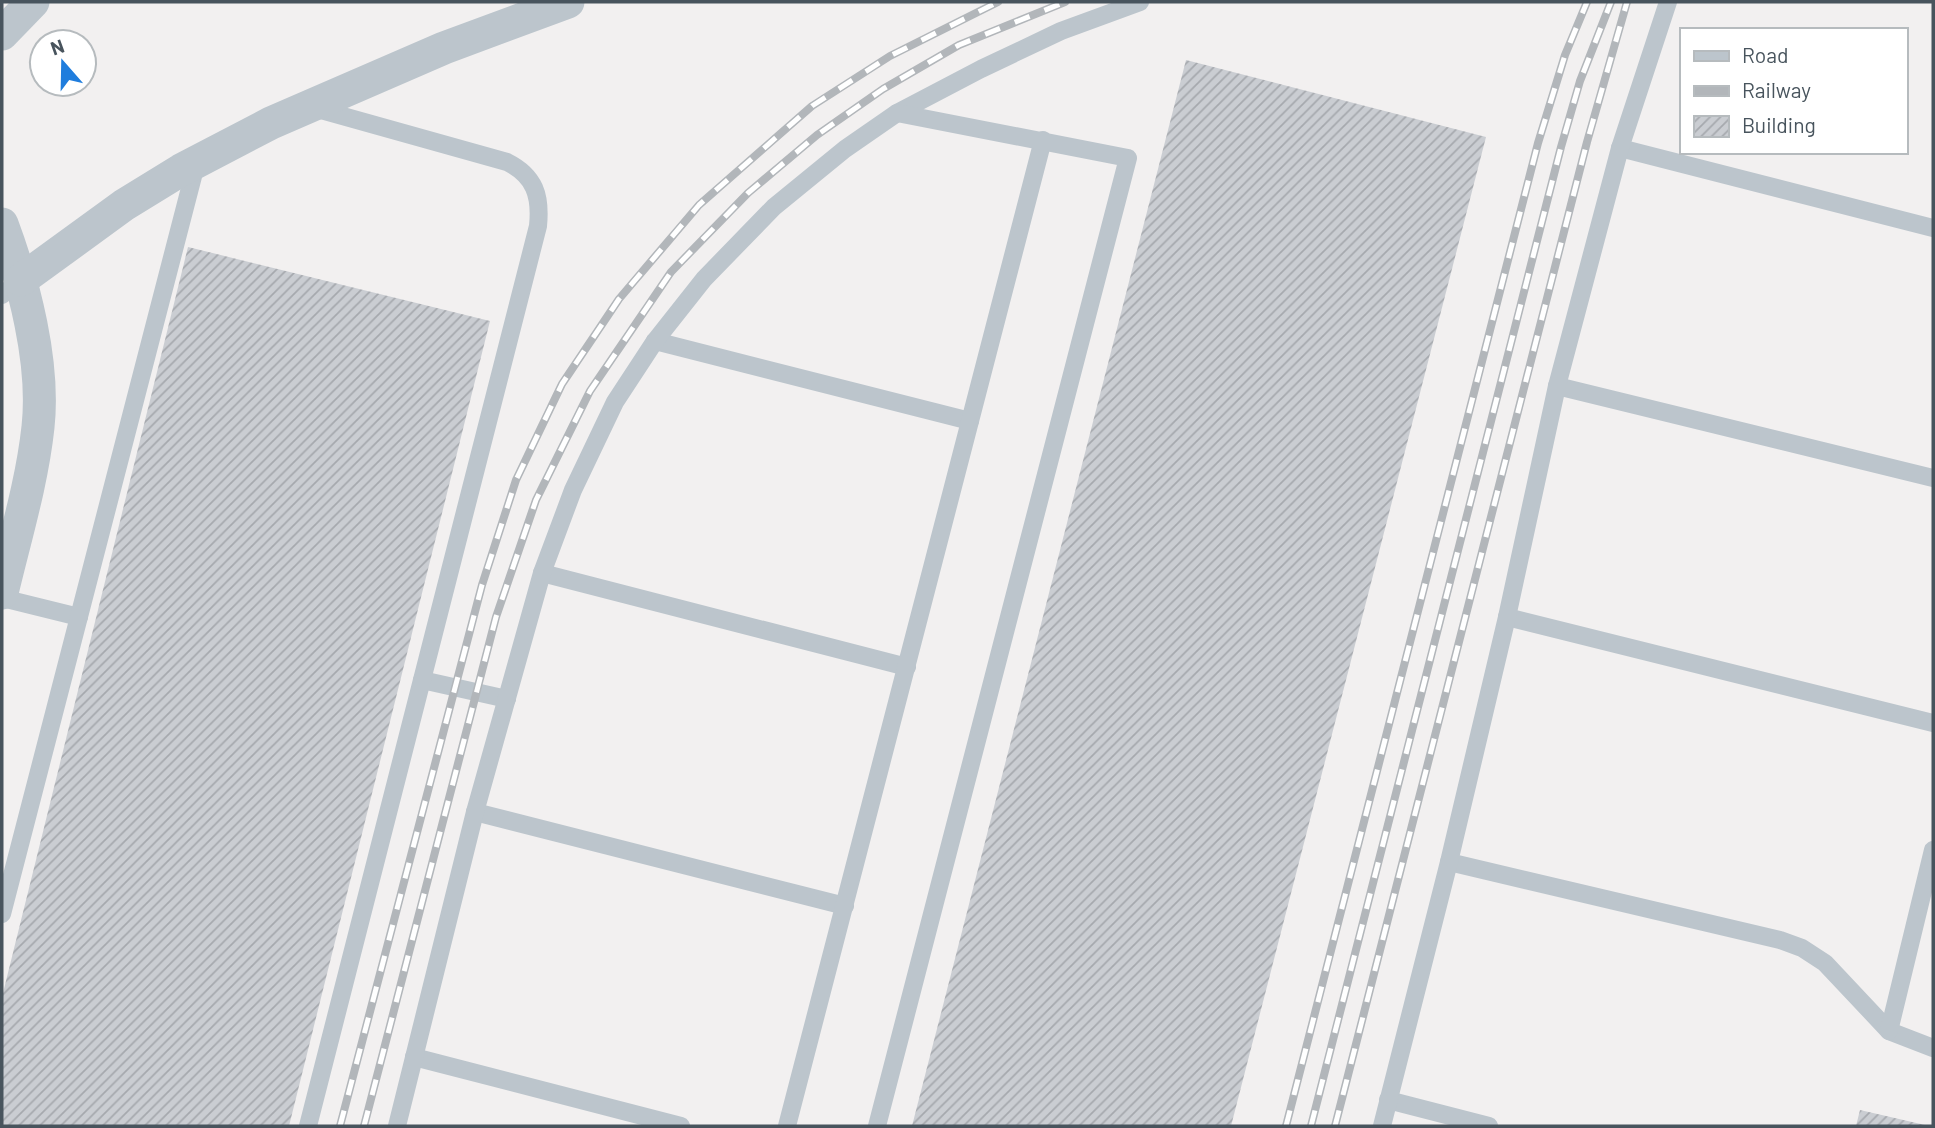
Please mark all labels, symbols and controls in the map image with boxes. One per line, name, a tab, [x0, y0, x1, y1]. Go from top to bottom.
north arrow	[28, 28, 98, 98]
legend	[1680, 28, 1907, 154]
text: N	[47, 34, 67, 60]
text: Road	[1742, 42, 1788, 67]
text: Railway	[1742, 77, 1811, 102]
text: Building	[1742, 112, 1816, 137]

